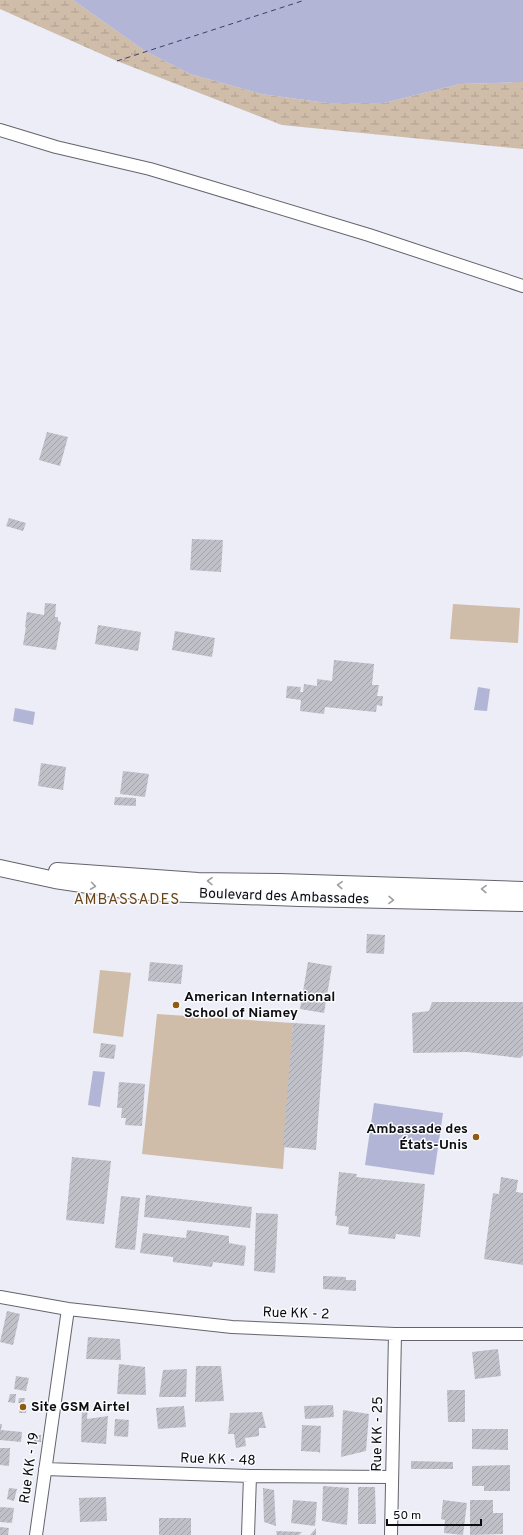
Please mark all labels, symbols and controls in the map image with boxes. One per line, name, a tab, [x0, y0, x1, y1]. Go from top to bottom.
one-way arrow	[207, 877, 213, 885]
one-way arrow	[337, 880, 343, 889]
one-way arrow	[90, 881, 96, 890]
one-way arrow	[481, 885, 487, 893]
street label: Boulevard des Ambassades	[199, 886, 369, 908]
district label: AMBASSADES	[74, 891, 180, 910]
one-way arrow	[388, 896, 394, 904]
place label: American International School of Niamey	[184, 989, 335, 1022]
marker: American International School of Niamey	[171, 1000, 181, 1010]
place label: Ambassade des États-Unis	[366, 1121, 468, 1154]
marker: Ambassade des États-Unis	[471, 1132, 481, 1142]
street label: Rue KK - 2	[262, 1304, 330, 1324]
street label: Rue KK - 25	[369, 1396, 387, 1472]
place label: Site GSM Airtel	[31, 1399, 130, 1416]
marker: Site GSM Airtel	[18, 1402, 28, 1412]
street label: Rue KK - 19	[17, 1431, 43, 1505]
street label: Rue KK - 48	[180, 1450, 256, 1470]
scale bar	[387, 1501, 481, 1527]
text: 50 m	[393, 1508, 421, 1524]

